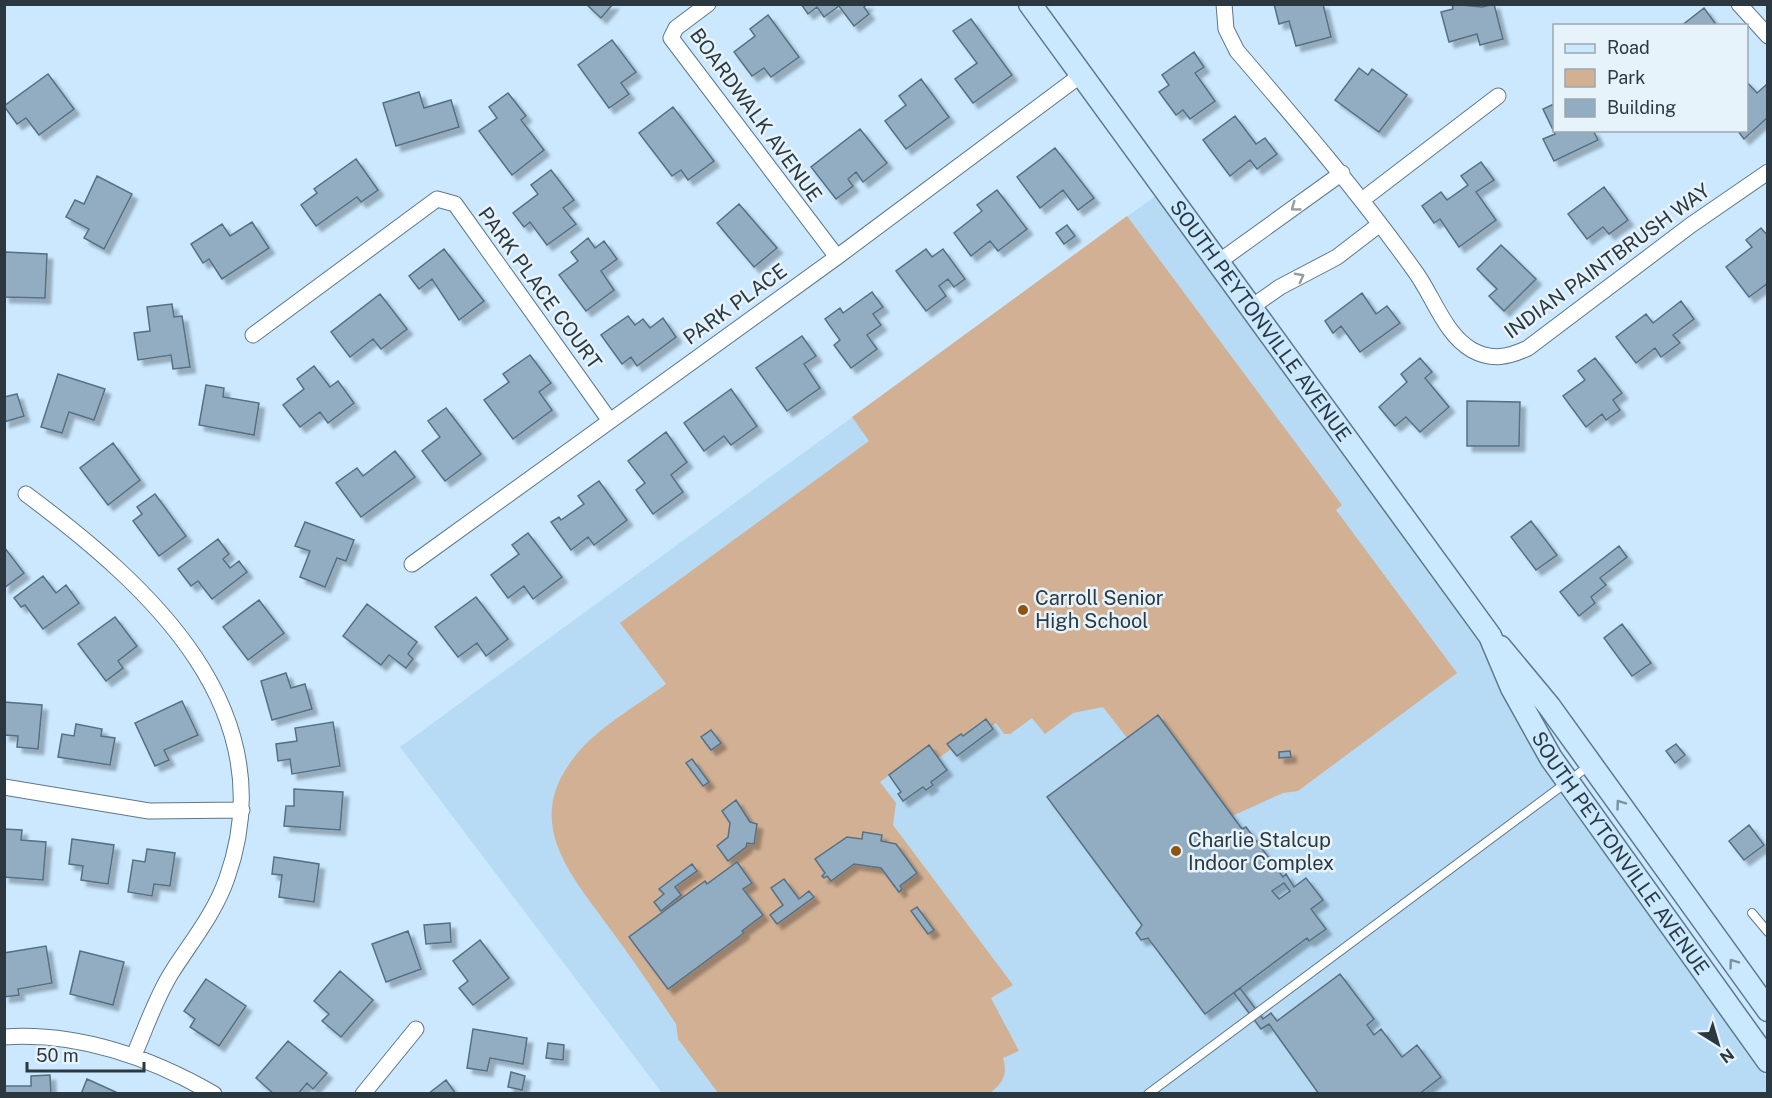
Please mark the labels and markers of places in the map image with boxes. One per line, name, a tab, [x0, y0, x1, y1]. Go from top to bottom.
place label: Carroll Senior High School	[1035, 586, 1164, 633]
marker: Carroll Senior High School	[1016, 603, 1030, 617]
place label: Charlie Stalcup Indoor Complex	[1188, 828, 1334, 875]
marker: Charlie Stalcup Indoor Complex	[1169, 844, 1183, 858]

